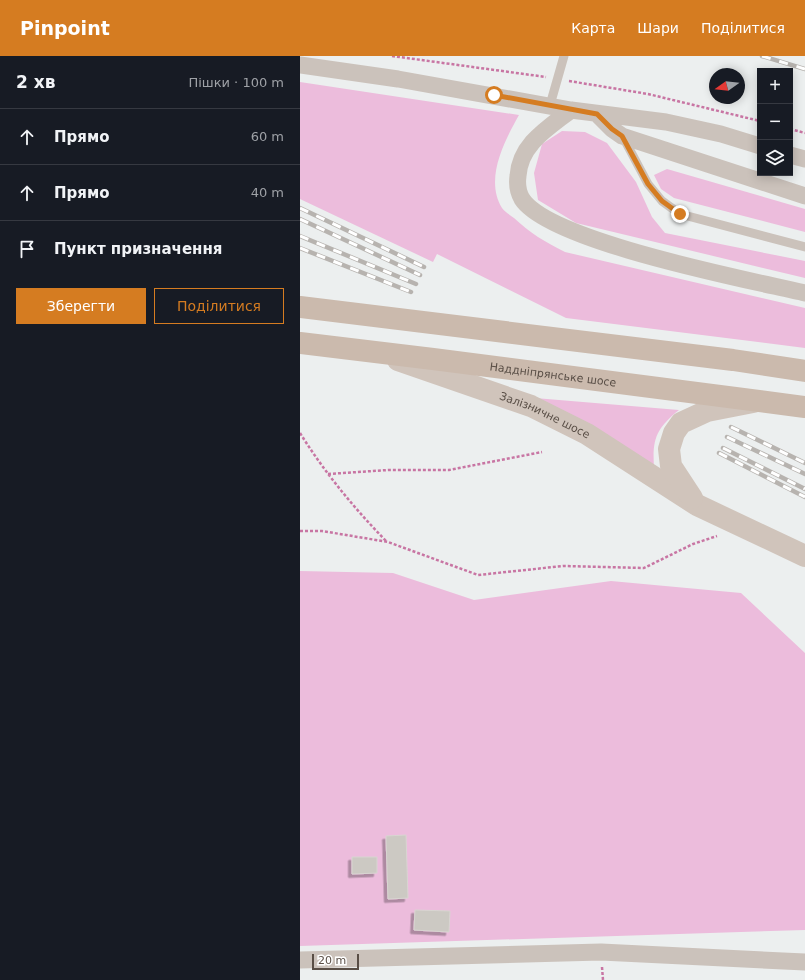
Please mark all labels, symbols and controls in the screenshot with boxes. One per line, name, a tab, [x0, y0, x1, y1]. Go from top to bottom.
text: Pinpoint	[20, 17, 110, 39]
text: Карта	[571, 20, 615, 36]
text: Шари	[637, 20, 679, 36]
text: Поділитися	[701, 20, 785, 36]
north arrow	[709, 68, 745, 104]
map controls	[757, 68, 793, 176]
button: +	[757, 68, 793, 104]
text: 2 хв	[16, 72, 55, 92]
text: Пішки · 100 m	[188, 75, 284, 90]
route start	[485, 86, 503, 104]
button: −	[757, 104, 793, 140]
icon: ahead	[16, 126, 38, 148]
text: Прямо	[54, 128, 110, 146]
text: 60 m	[251, 129, 284, 144]
button: layers	[757, 140, 793, 176]
icon: ahead	[16, 182, 38, 204]
text: Прямо	[54, 184, 110, 202]
text: 40 m	[251, 185, 284, 200]
route end	[671, 205, 689, 223]
icon: arrive	[16, 238, 38, 260]
text: Пункт призначення	[54, 240, 222, 258]
button: Зберегти	[16, 288, 146, 324]
button: Поділитися	[154, 288, 284, 324]
street label: Наддніпрянське шосе	[489, 360, 617, 389]
street label: Залізничне шосе	[498, 389, 592, 441]
scale bar	[312, 952, 359, 971]
text: 20 m	[318, 954, 346, 967]

